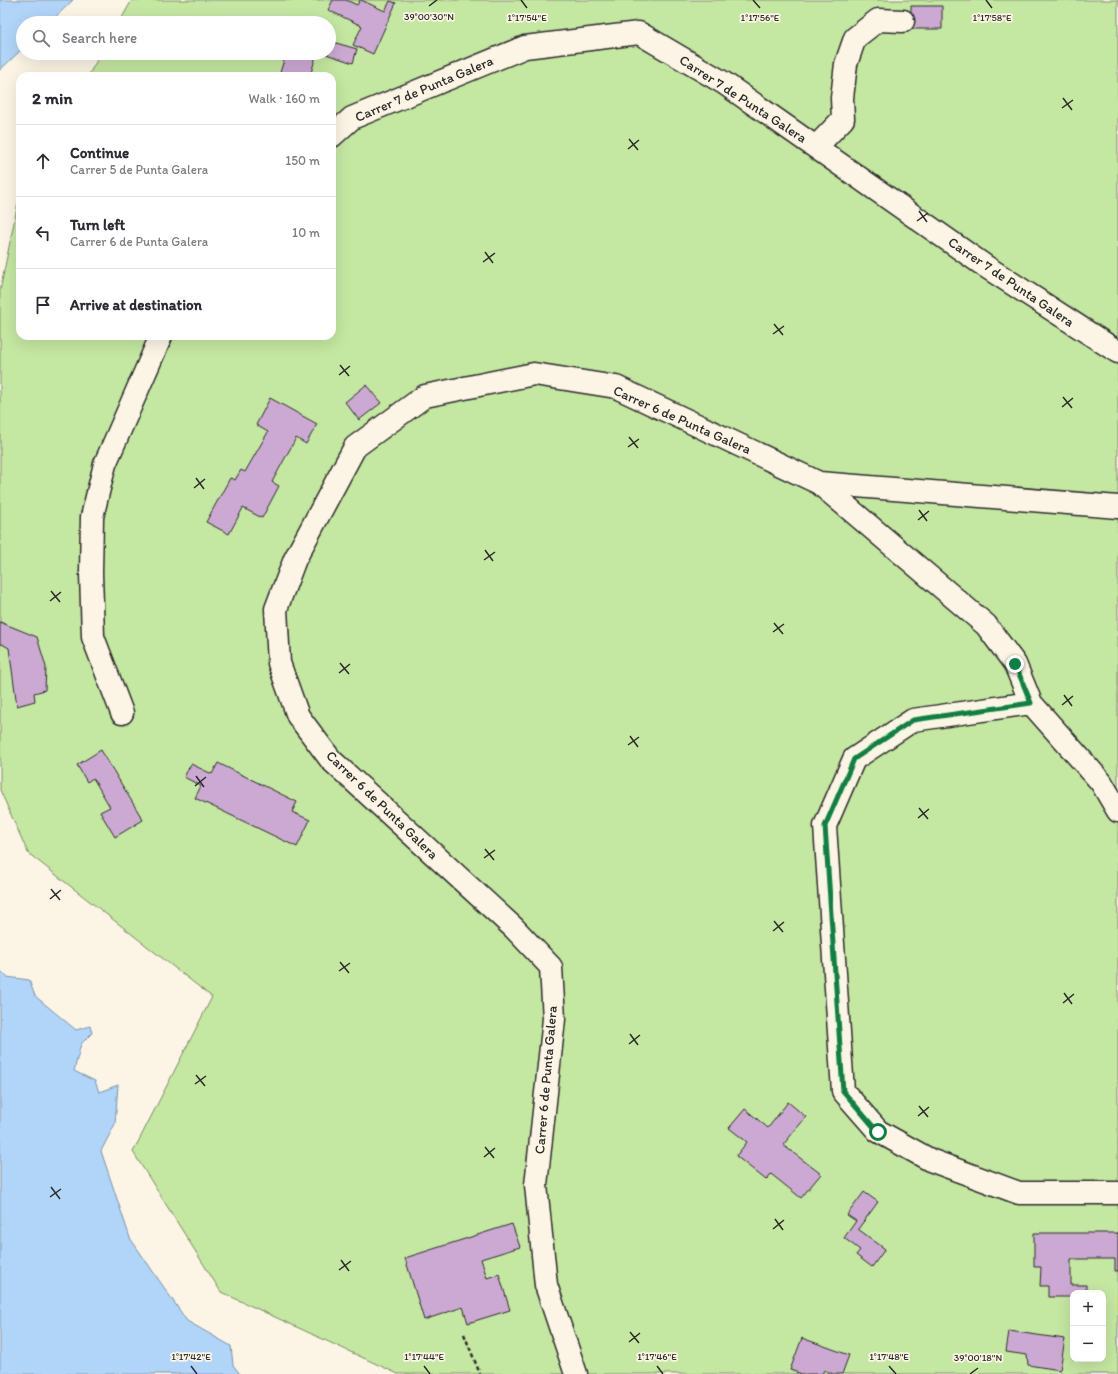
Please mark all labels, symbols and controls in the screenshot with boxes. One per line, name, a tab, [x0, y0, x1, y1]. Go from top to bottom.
text: 39°00'30"N	[404, 10, 454, 23]
text: 1°17'54"E	[507, 11, 547, 24]
text: 1°17'56"E	[741, 11, 780, 24]
text: 1°17'58"E	[973, 11, 1012, 24]
search box	[16, 16, 336, 60]
icon: search	[30, 27, 52, 49]
text: Search here	[62, 29, 137, 47]
street label: Carrer 7 de Punta Galera	[676, 51, 810, 147]
street label: Carrer 7 de Punta Galera	[352, 52, 496, 126]
text: 2 min	[32, 88, 72, 108]
text: Walk · 160 m	[249, 91, 320, 106]
text: Continue	[70, 144, 129, 162]
icon: ahead	[32, 150, 54, 172]
text: 150 m	[285, 153, 320, 168]
text: Carrer 5 de Punta Galera	[70, 162, 208, 177]
text: Turn left	[70, 216, 125, 234]
icon: left	[32, 222, 54, 244]
text: 10 m	[292, 225, 320, 240]
street label: Carrer 7 de Punta Galera	[945, 233, 1077, 331]
text: Carrer 6 de Punta Galera	[70, 234, 208, 249]
icon: arrive	[32, 294, 54, 316]
text: Arrive at destination	[70, 296, 202, 314]
street label: Carrer 6 de Punta Galera	[611, 382, 754, 458]
route end	[1006, 655, 1024, 673]
street label: Carrer 6 de Punta Galera	[323, 747, 442, 863]
street label: Carrer 6 de Punta Galera	[531, 1005, 561, 1155]
route start	[869, 1123, 887, 1141]
map controls	[1070, 1290, 1106, 1362]
button: +	[1070, 1290, 1106, 1326]
button: −	[1070, 1326, 1106, 1362]
text: 1°17'42"E	[171, 1350, 211, 1363]
text: 1°17'44"E	[404, 1350, 445, 1363]
text: 1°17'46"E	[637, 1350, 677, 1363]
text: 1°17'48"E	[869, 1350, 909, 1363]
text: 39°00'18"N	[954, 1351, 1002, 1364]

